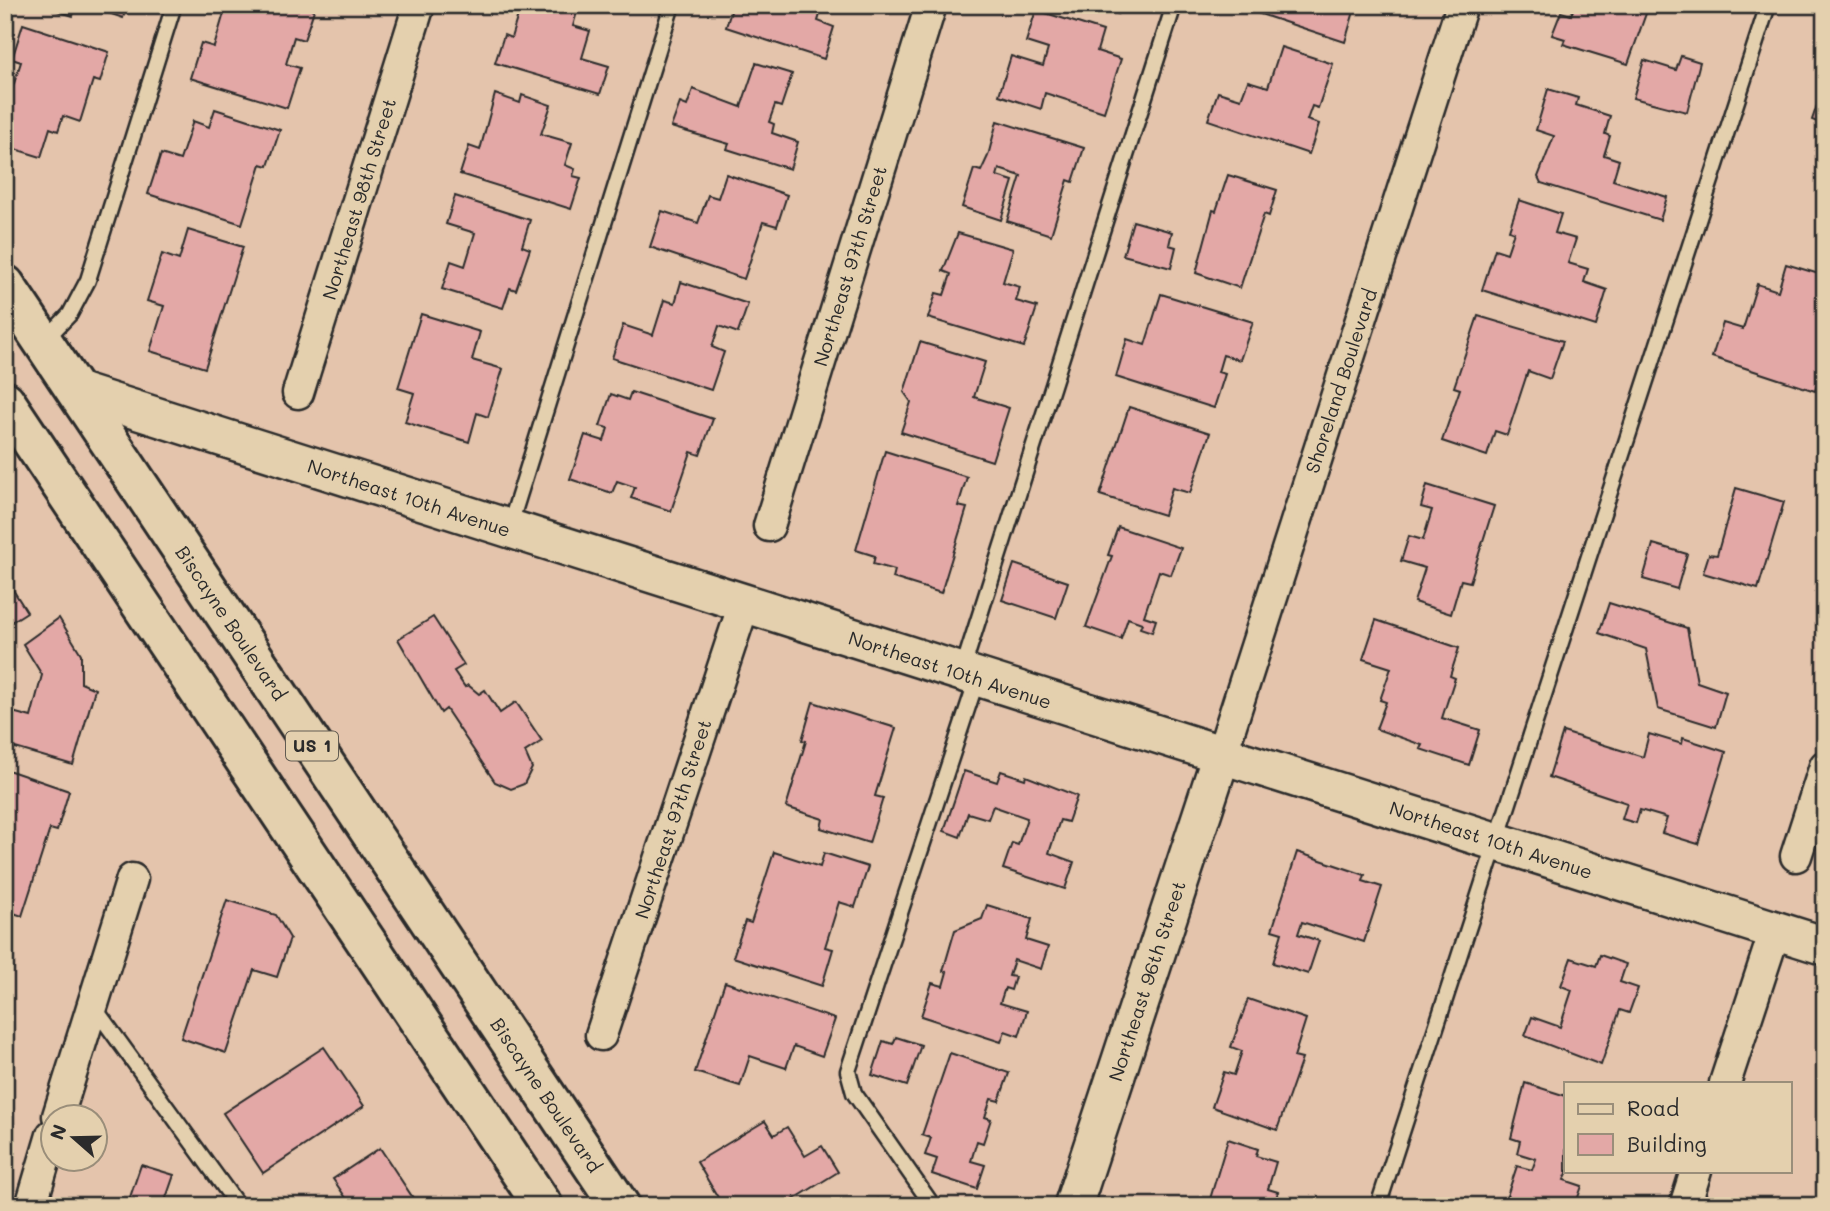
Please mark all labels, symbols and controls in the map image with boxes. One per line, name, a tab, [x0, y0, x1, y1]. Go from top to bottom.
street label: Northeast 98th Street	[316, 95, 401, 303]
street label: Northeast 97th Street	[807, 162, 892, 369]
street label: Shoreland Boulevard	[1299, 285, 1382, 476]
street label: Northeast 10th Avenue	[304, 453, 514, 542]
street label: Biscayne Boulevard	[170, 540, 293, 705]
street label: Northeast 10th Avenue	[845, 625, 1055, 714]
street label: Northeast 97th Street	[628, 716, 717, 922]
road number: US 1	[286, 732, 338, 760]
street label: Northeast 10th Avenue	[1386, 795, 1596, 884]
street label: Northeast 96th Street	[1102, 877, 1191, 1084]
street label: Biscayne Boulevard	[485, 1012, 608, 1177]
legend	[1564, 1082, 1792, 1172]
text: Road	[1627, 1094, 1679, 1121]
north arrow	[38, 1102, 108, 1172]
text: N	[43, 1121, 72, 1143]
text: Building	[1627, 1130, 1707, 1157]

